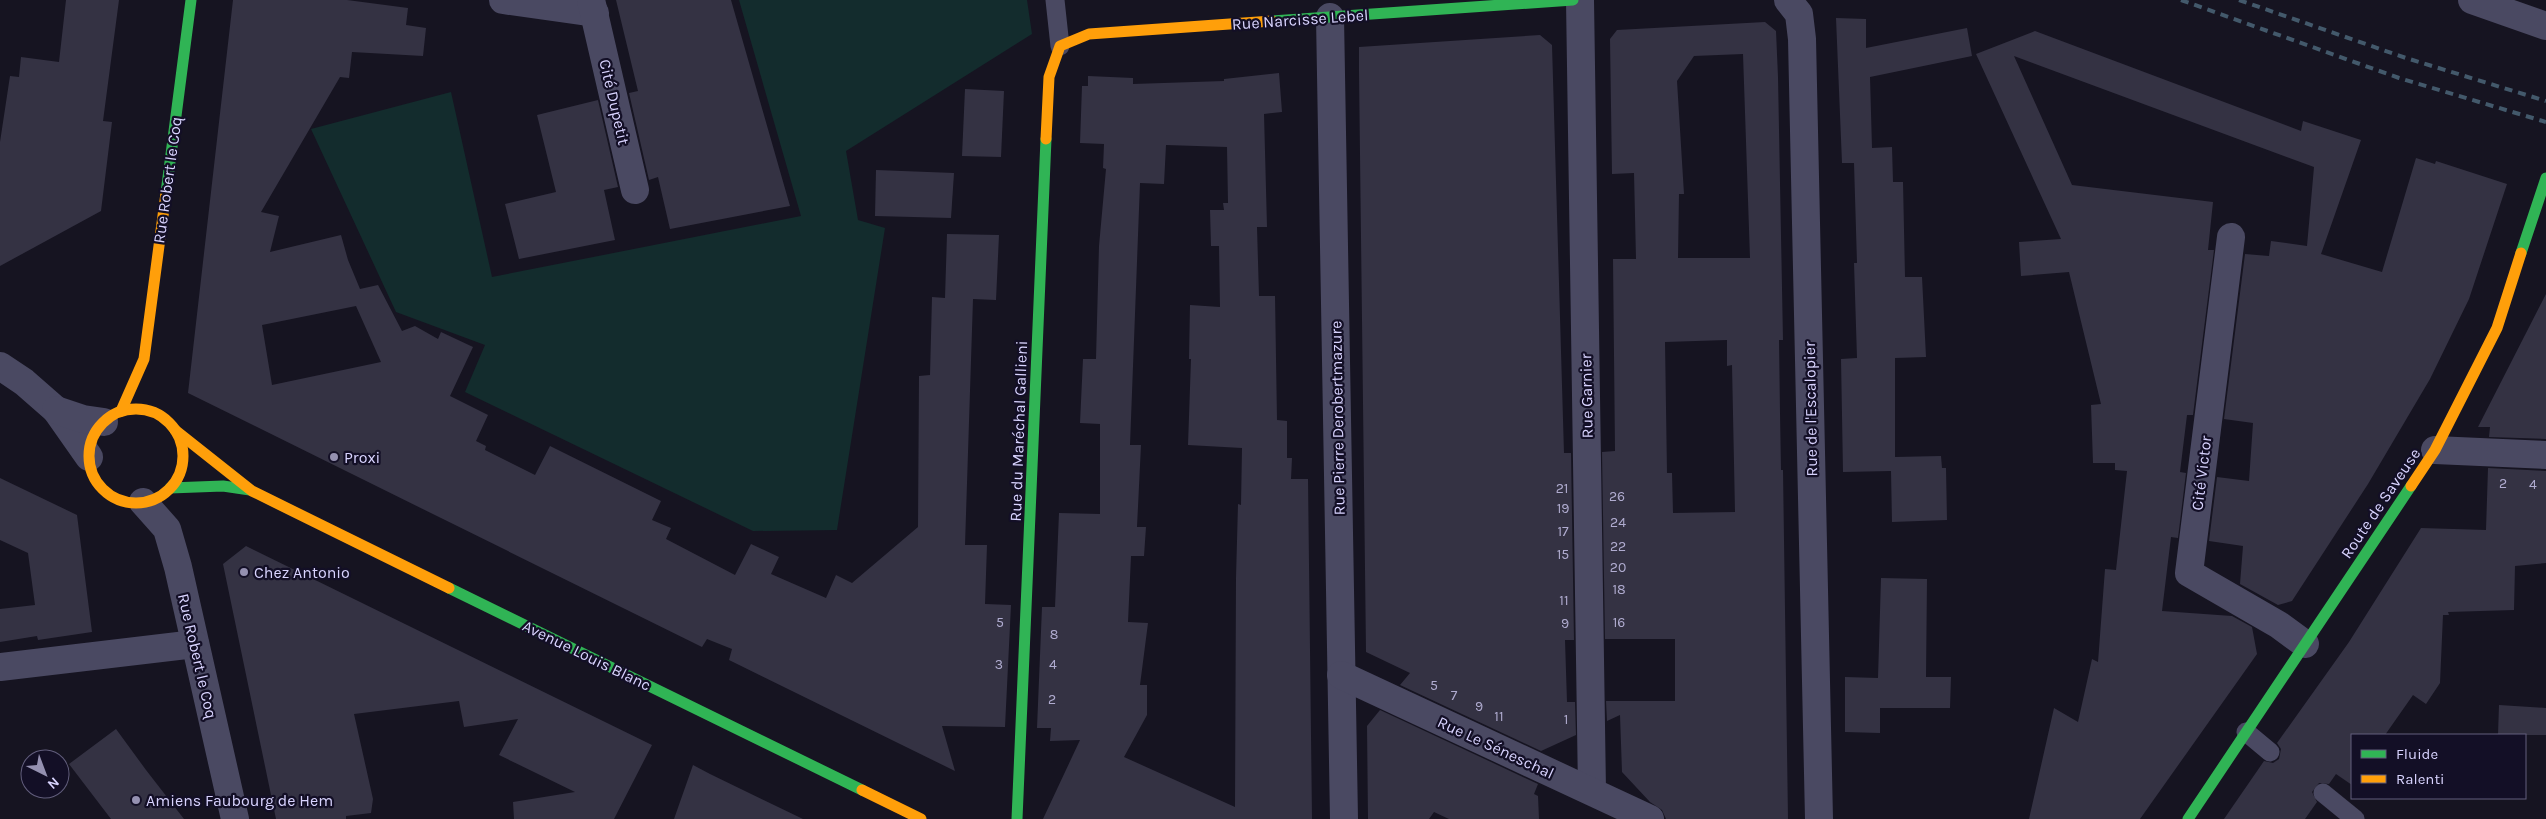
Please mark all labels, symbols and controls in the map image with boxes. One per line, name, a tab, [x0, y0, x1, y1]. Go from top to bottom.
street label: Rue Narcisse Lebel	[1231, 5, 1369, 34]
street label: Cité Dupetit	[595, 57, 634, 147]
street label: Rue Robert le Coq	[149, 115, 186, 245]
street label: Rue Pierre Derobertmazure	[1326, 320, 1349, 516]
street label: Rue du Maréchal Gallieni	[1006, 340, 1031, 522]
street label: Rue de l'Escalopier	[1800, 341, 1821, 477]
street label: Rue Garnier	[1576, 353, 1597, 439]
street label: Cité Victor	[2187, 434, 2216, 512]
street label: Route de Saveuse	[2337, 445, 2424, 562]
place label: Proxi	[344, 448, 380, 467]
marker: Proxi	[328, 451, 340, 463]
house number: 2	[2499, 475, 2507, 492]
house number: 4	[2529, 476, 2537, 493]
house number: 21	[1556, 480, 1568, 497]
house number: 26	[1609, 488, 1625, 505]
house number: 19	[1557, 500, 1569, 517]
house number: 24	[1610, 514, 1626, 531]
house number: 17	[1557, 523, 1569, 540]
house number: 22	[1610, 538, 1626, 555]
house number: 15	[1557, 546, 1569, 563]
house number: 20	[1610, 559, 1626, 576]
place label: Chez Antonio	[254, 563, 350, 582]
marker: Chez Antonio	[238, 566, 250, 578]
house number: 18	[1612, 581, 1626, 598]
street label: Rue Robert le Coq	[174, 592, 221, 720]
house number: 11	[1559, 592, 1569, 609]
house number: 5	[996, 614, 1004, 631]
house number: 16	[1613, 614, 1625, 631]
house number: 9	[1561, 615, 1569, 632]
street label: Avenue Louis Blanc	[519, 616, 654, 695]
house number: 8	[1050, 626, 1058, 643]
house number: 3	[995, 656, 1003, 673]
house number: 4	[1049, 656, 1057, 673]
house number: 5	[1430, 677, 1438, 694]
house number: 7	[1451, 687, 1458, 704]
house number: 2	[1048, 691, 1056, 708]
house number: 9	[1475, 698, 1483, 715]
house number: 11	[1494, 708, 1504, 725]
house number: 1	[1564, 711, 1568, 728]
street label: Rue Le Séneschal	[1435, 712, 1557, 783]
legend	[2351, 734, 2526, 799]
text: Fluide	[2396, 745, 2438, 763]
north arrow	[20, 749, 70, 799]
text: Ralenti	[2396, 770, 2445, 788]
text: N	[44, 774, 63, 793]
place label: Amiens Faubourg de Hem	[146, 791, 333, 810]
marker: Amiens Faubourg de Hem	[130, 794, 142, 806]

